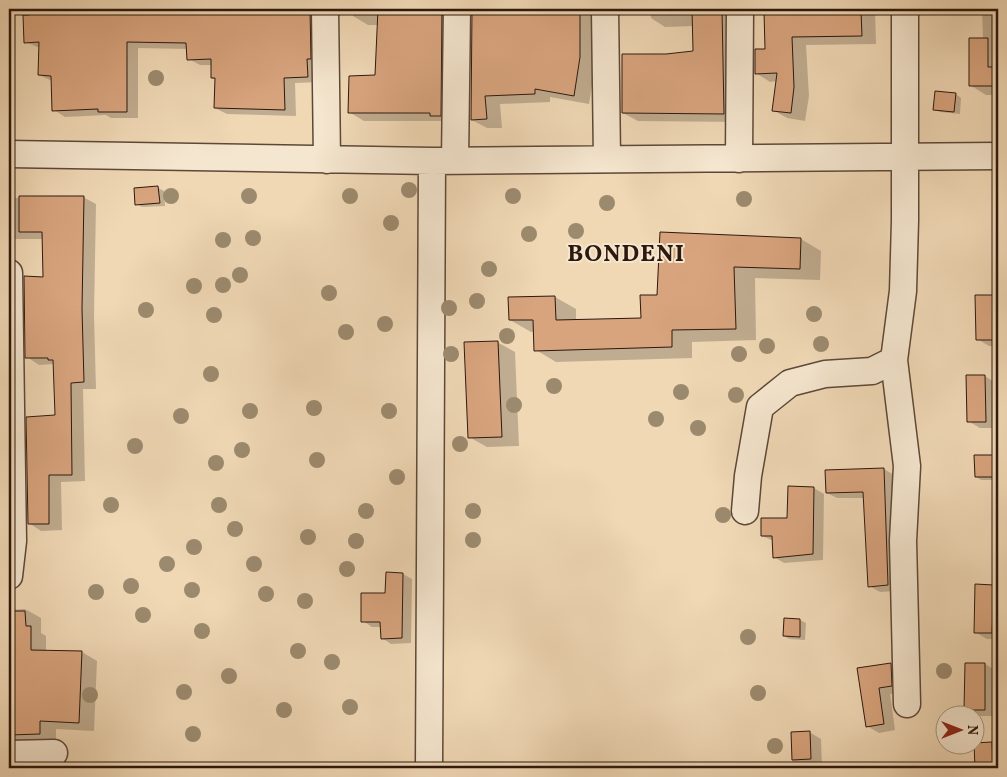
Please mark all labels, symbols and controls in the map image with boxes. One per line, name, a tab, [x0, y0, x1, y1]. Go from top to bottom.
district label: BONDENI	[567, 238, 685, 272]
north arrow	[934, 704, 984, 754]
text: N	[962, 725, 981, 735]

